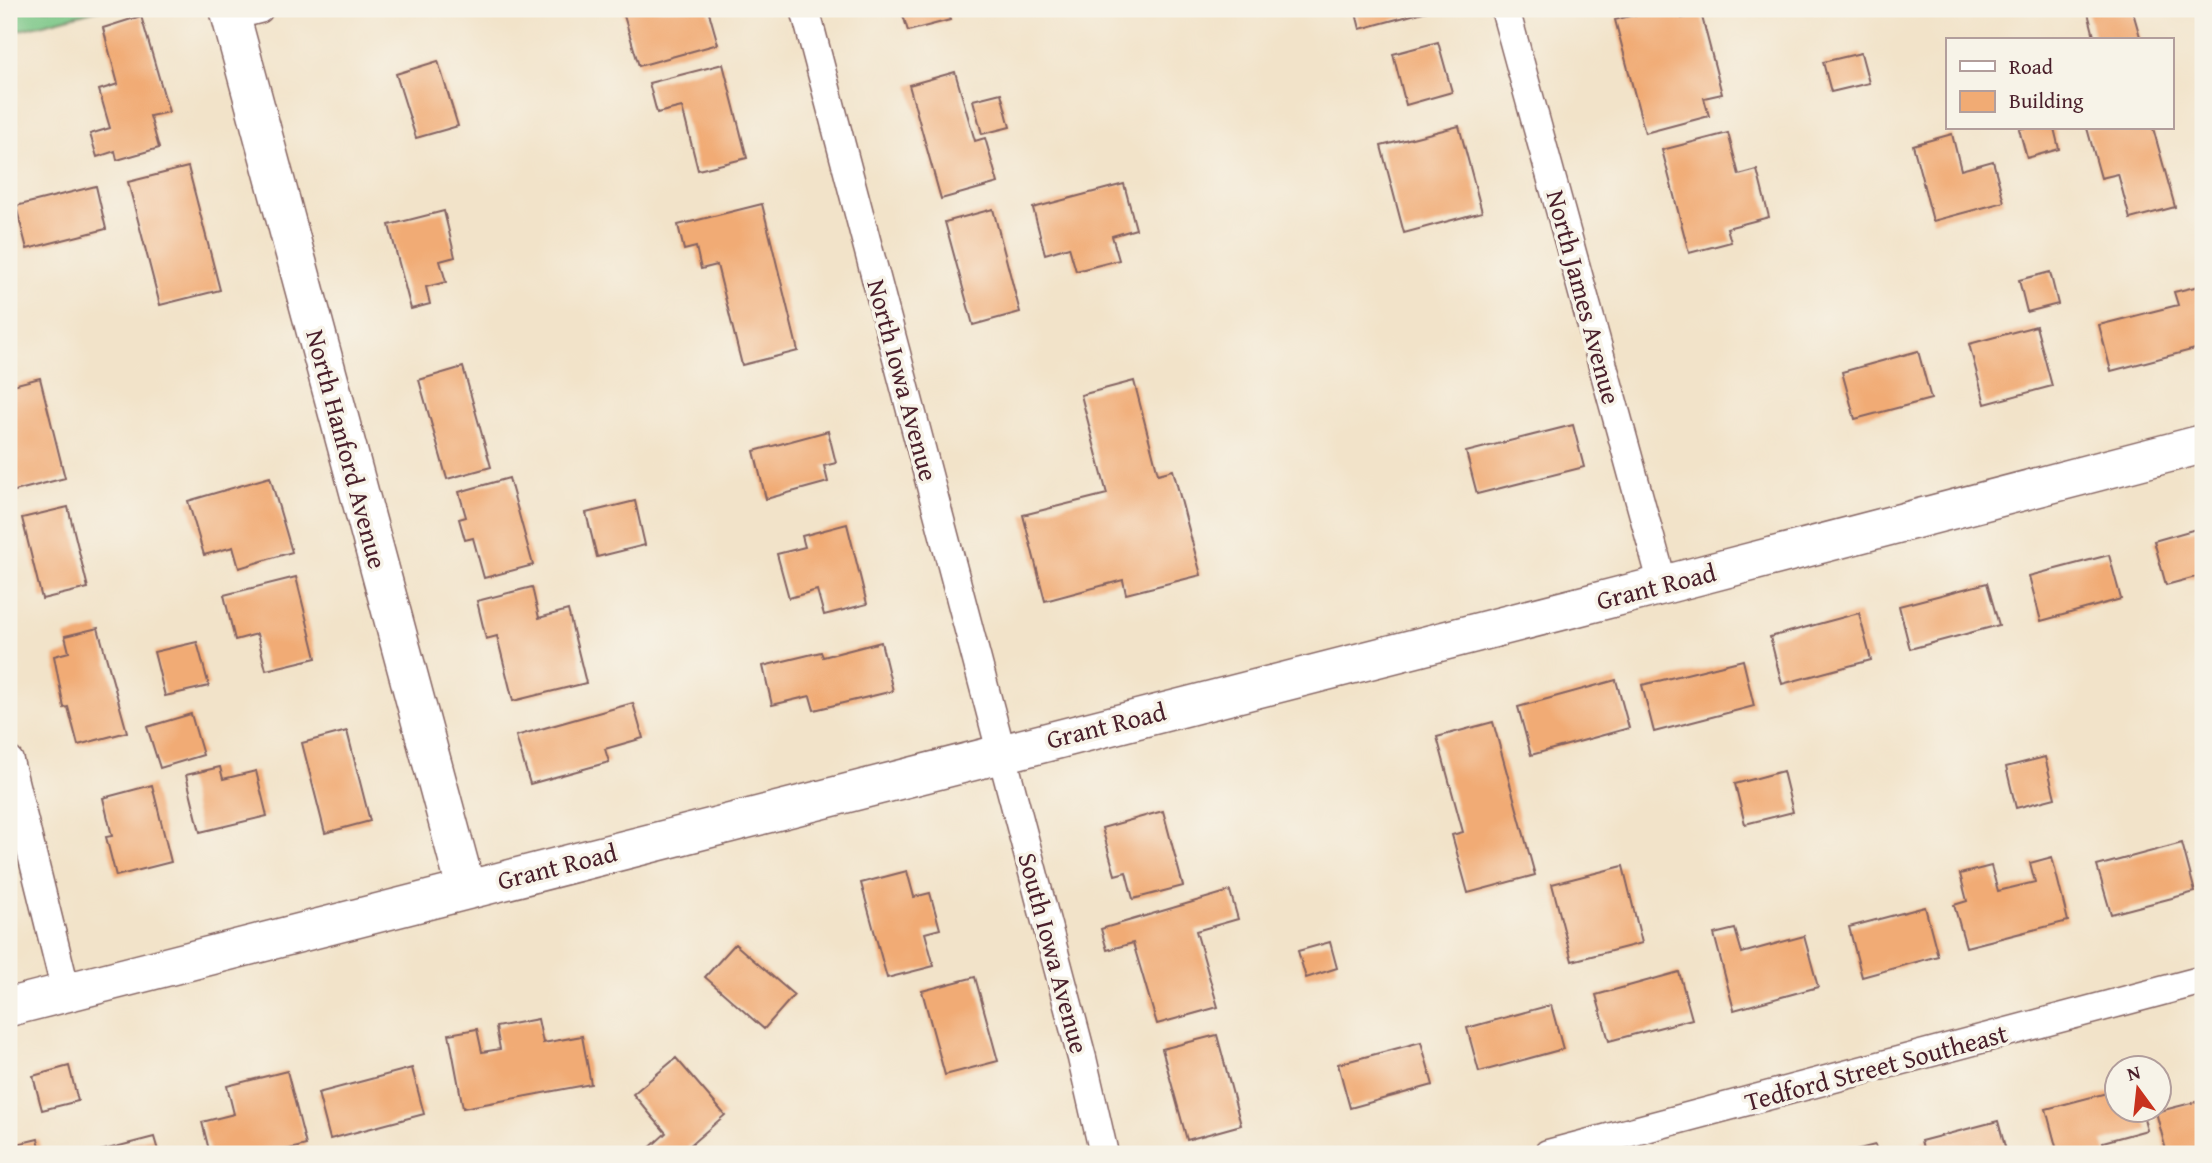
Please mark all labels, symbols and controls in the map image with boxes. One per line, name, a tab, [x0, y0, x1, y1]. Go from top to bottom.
legend	[1946, 38, 2174, 130]
text: Road	[2009, 51, 2054, 82]
text: Building	[2009, 85, 2084, 116]
street label: North James Avenue	[1537, 186, 1631, 408]
street label: North Iowa Avenue	[857, 275, 949, 485]
street label: North Hanford Avenue	[296, 325, 398, 573]
street label: Grant Road	[1592, 552, 1720, 620]
street label: Grant Road	[1042, 691, 1170, 759]
street label: Grant Road	[493, 832, 621, 900]
street label: South Iowa Avenue	[1008, 848, 1100, 1058]
street label: Tedford Street Southeast	[1740, 1013, 2012, 1121]
north arrow	[2104, 1054, 2174, 1124]
text: N	[2124, 1057, 2144, 1088]

